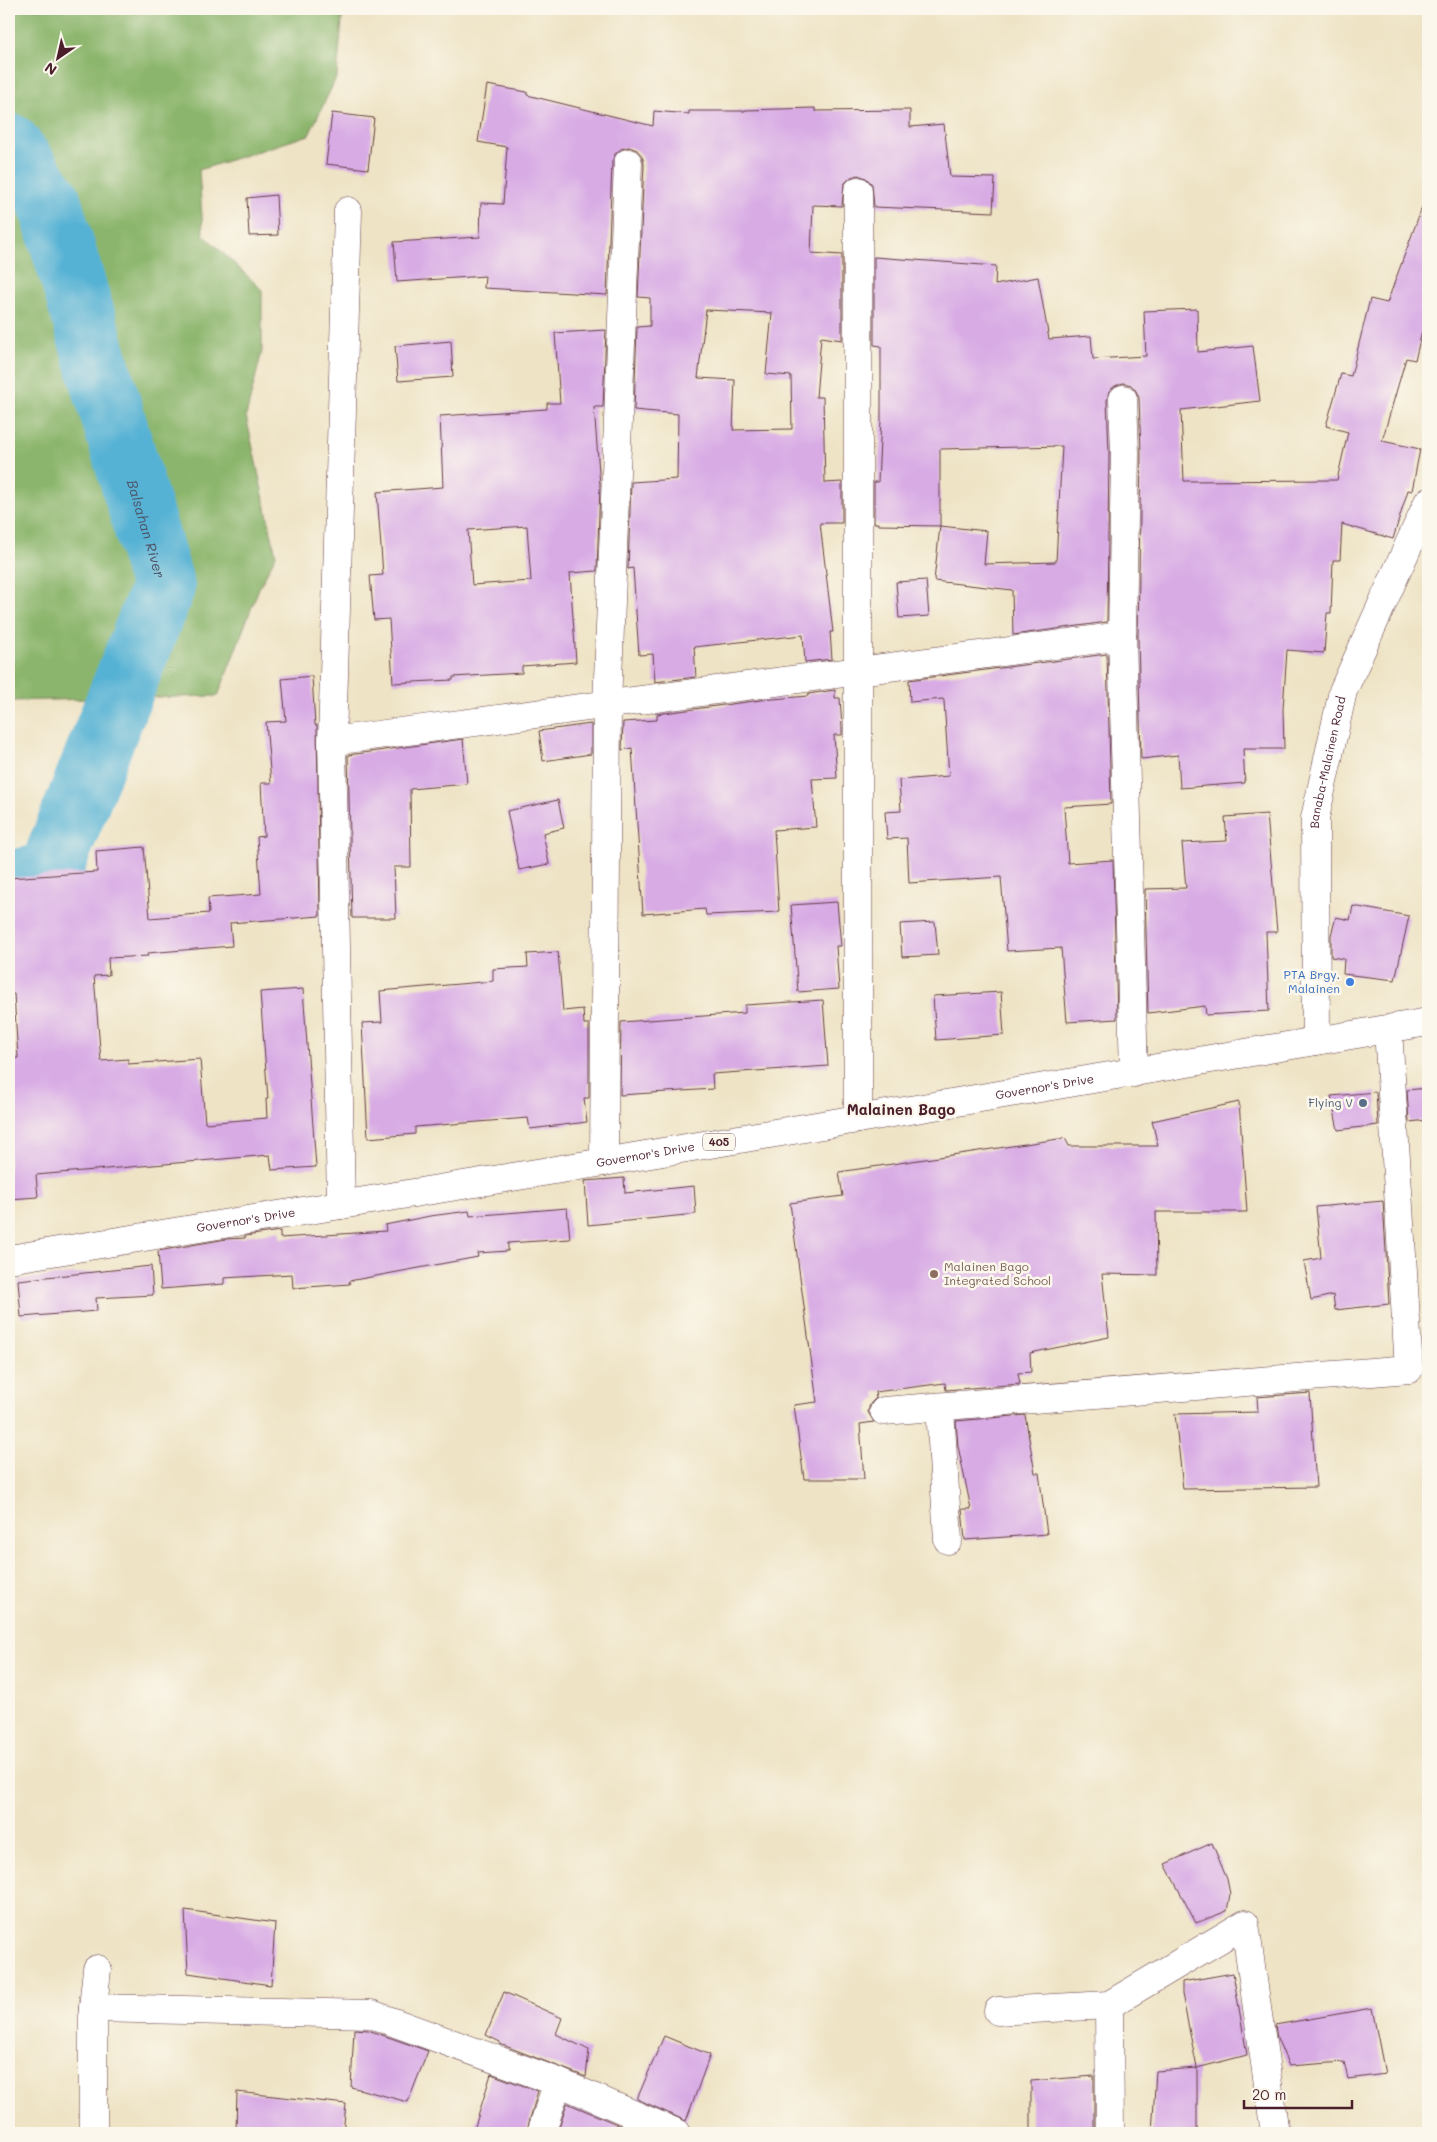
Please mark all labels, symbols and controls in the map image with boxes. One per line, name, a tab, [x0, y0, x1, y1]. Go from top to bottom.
north arrow	[32, 32, 82, 82]
text: N	[41, 58, 60, 80]
water label: Balsahan River	[123, 477, 170, 580]
street label: Banaba-Malainen Road	[1306, 694, 1349, 829]
place label: PTA Brgy. Malainen	[1284, 966, 1340, 996]
marker: PTA Brgy. Malainen	[1344, 976, 1356, 988]
street label: Governor's Drive	[994, 1070, 1095, 1102]
place label: Flying V	[1308, 1094, 1353, 1110]
marker: Flying V	[1357, 1097, 1369, 1109]
district label: Malainen Bago	[847, 1099, 955, 1119]
road number: 405	[703, 1134, 735, 1150]
street label: Governor's Drive	[595, 1138, 696, 1170]
street label: Governor's Drive	[195, 1203, 296, 1235]
place label: Malainen Bago Integrated School	[944, 1258, 1051, 1288]
marker: Malainen Bago Integrated School	[928, 1268, 940, 1280]
scale bar	[1244, 2077, 1352, 2109]
text: 20 m	[1252, 2084, 1286, 2104]

